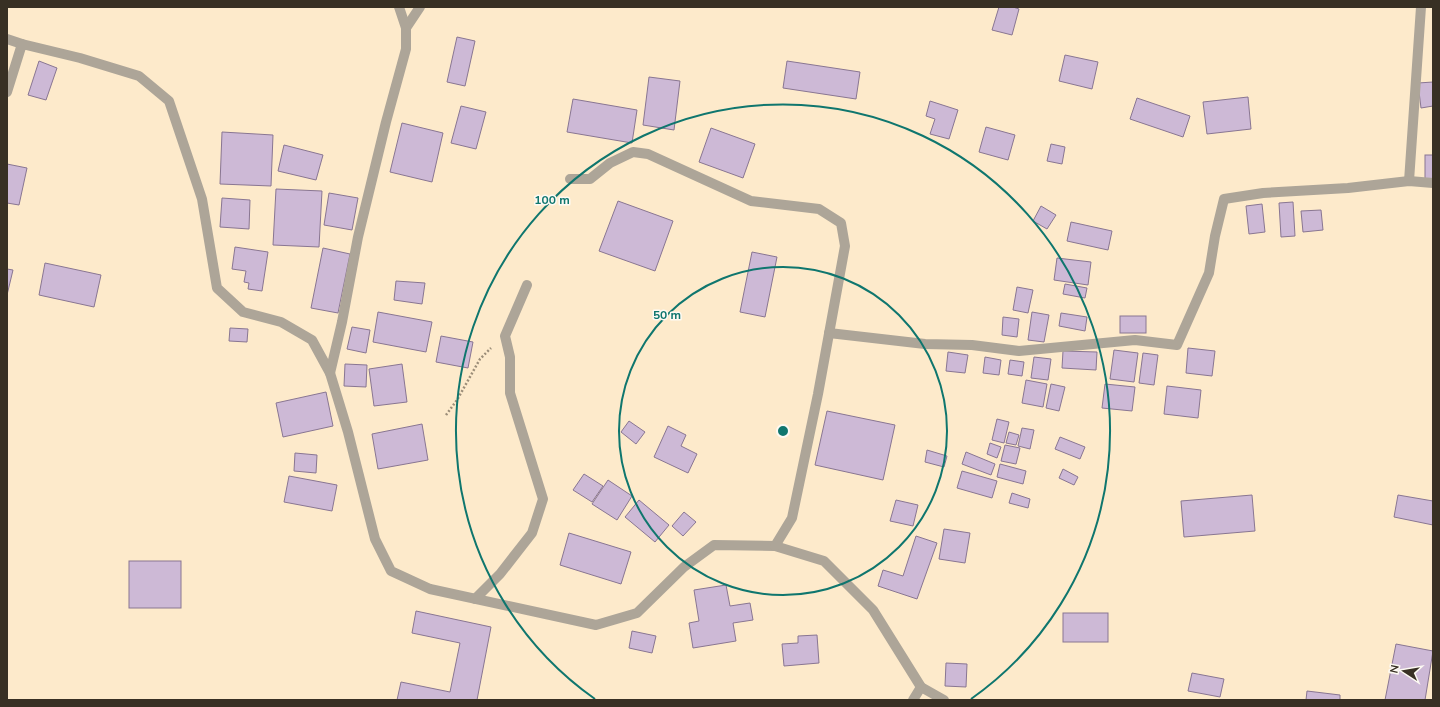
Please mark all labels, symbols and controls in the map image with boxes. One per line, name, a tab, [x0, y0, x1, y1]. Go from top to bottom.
text: 100 m	[534, 192, 570, 208]
text: 50 m	[653, 307, 681, 323]
centre of rings	[776, 424, 790, 438]
north arrow	[1384, 651, 1424, 691]
text: N	[1387, 663, 1403, 675]

